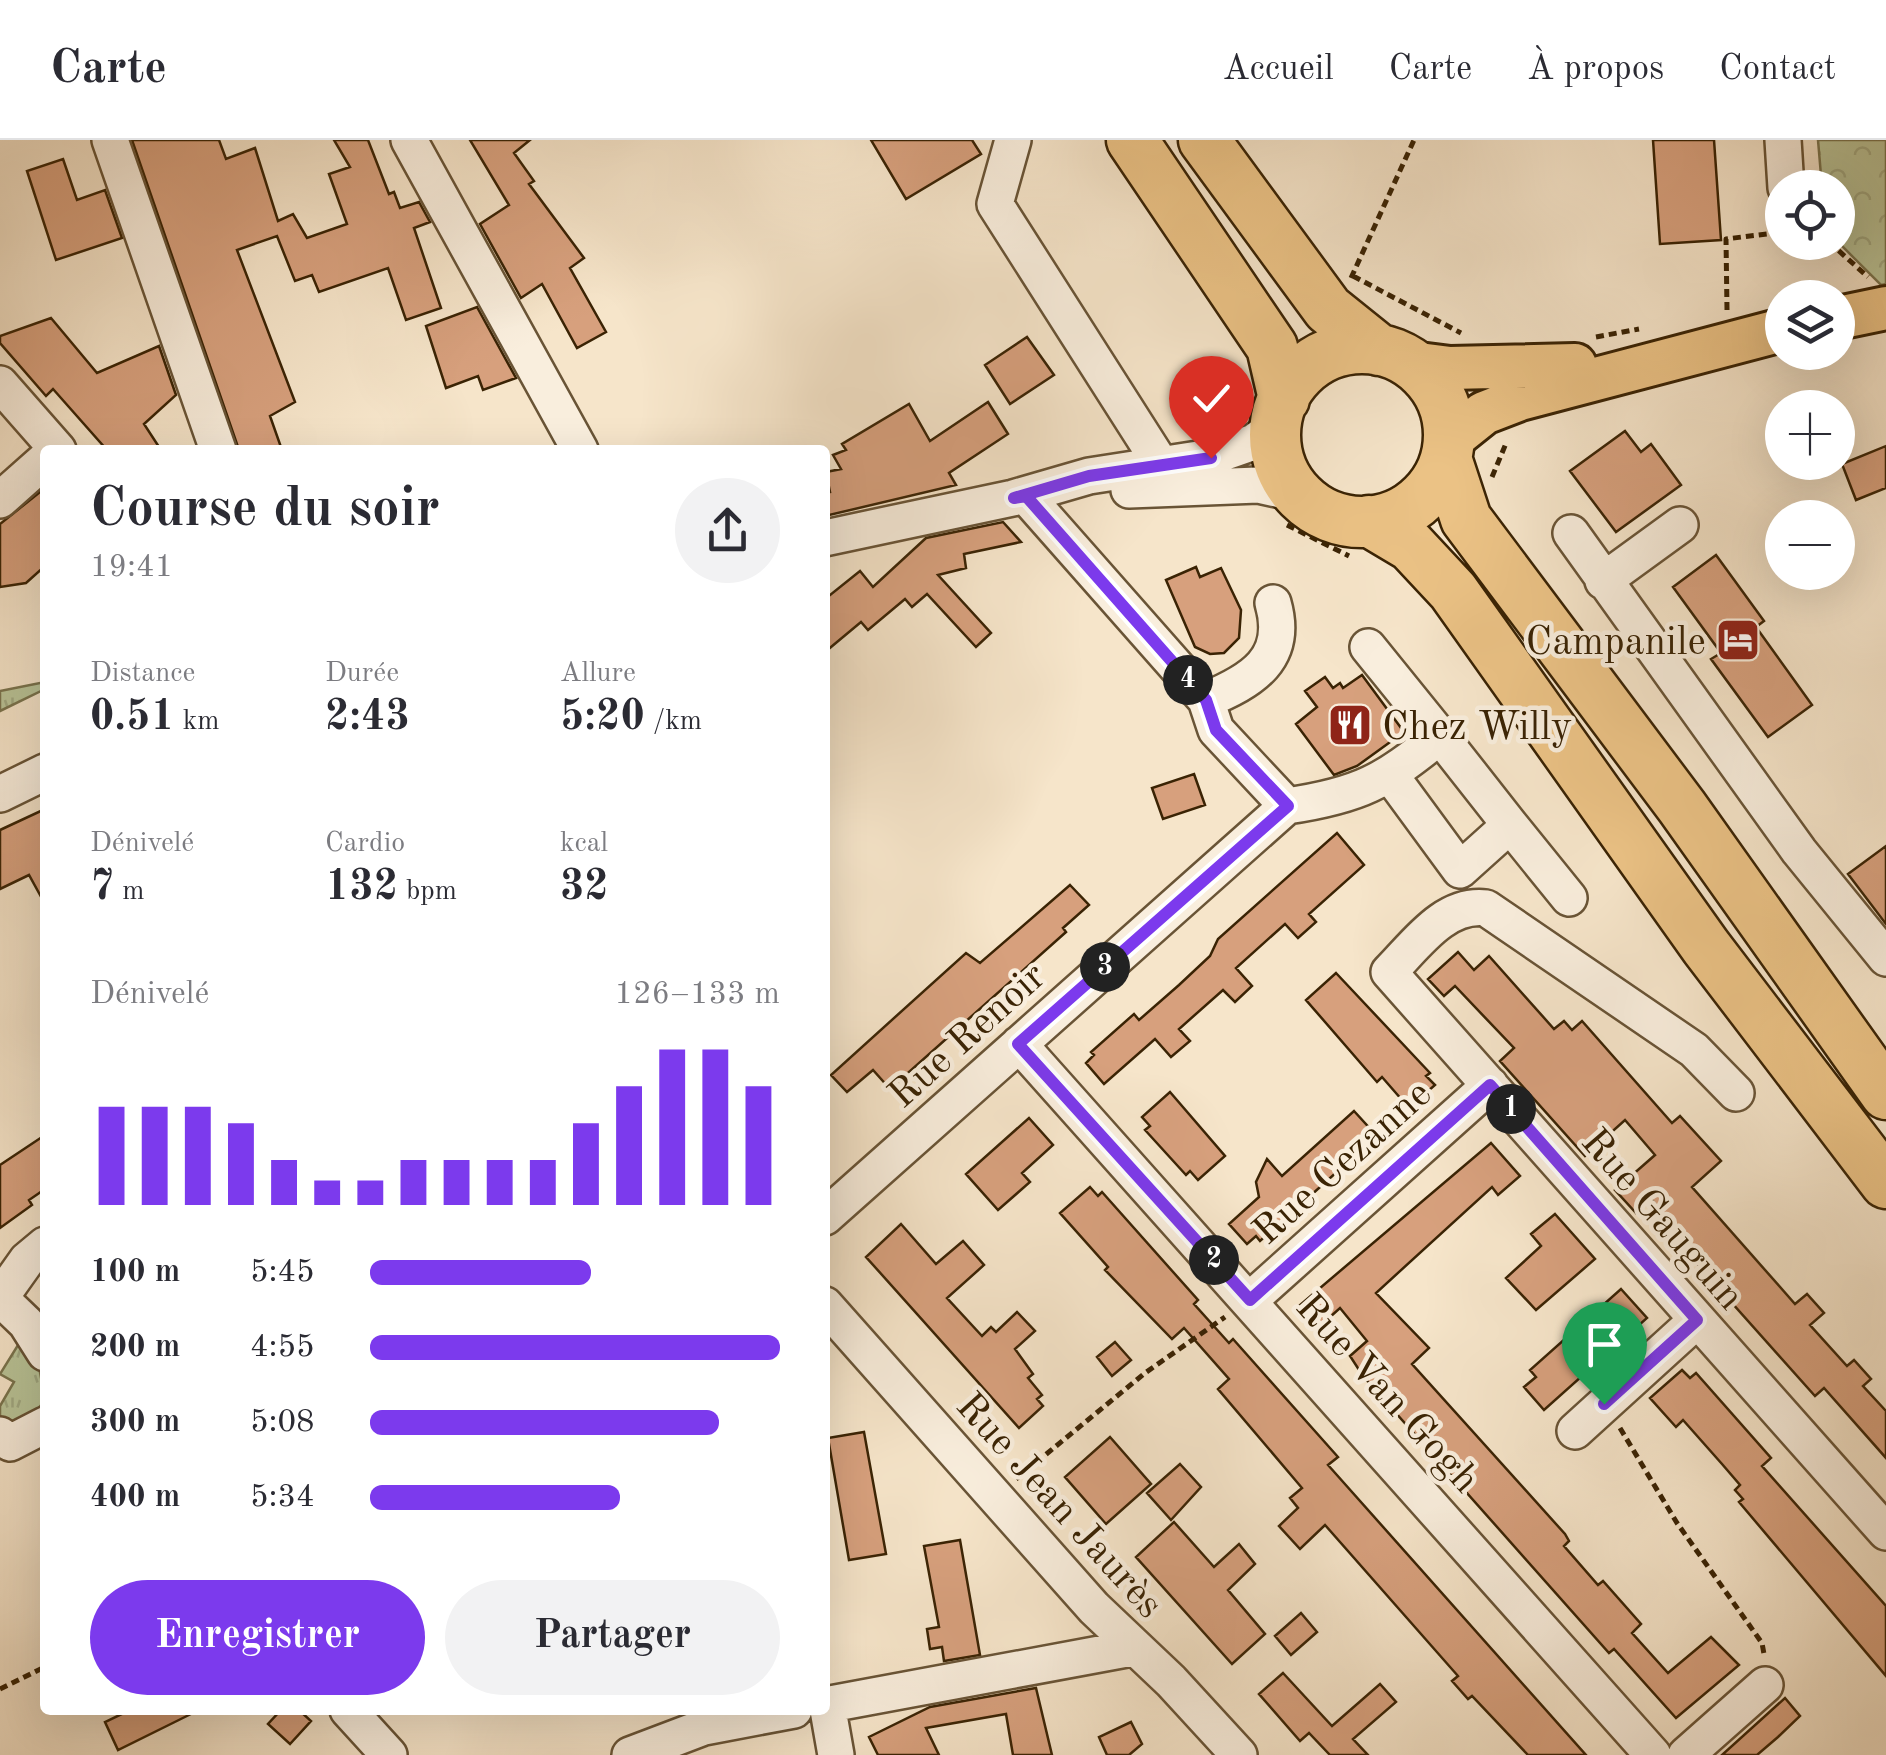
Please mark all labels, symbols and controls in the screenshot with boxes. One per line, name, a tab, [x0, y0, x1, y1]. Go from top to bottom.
text: Carte	[50, 45, 167, 93]
text: Accueil	[1223, 52, 1334, 87]
text: Carte	[1389, 52, 1472, 87]
text: À propos	[1527, 52, 1664, 87]
text: Contact	[1719, 52, 1836, 87]
map controls	[1765, 170, 1855, 590]
button: locate	[1765, 170, 1855, 260]
button: layers	[1765, 280, 1855, 370]
pin	[1169, 356, 1254, 459]
icon: check	[1184, 371, 1239, 426]
button: +	[1765, 390, 1855, 480]
button: share	[675, 478, 780, 583]
text: Course du soir	[90, 483, 440, 538]
button: −	[1765, 500, 1855, 590]
text: 19:41	[90, 552, 173, 584]
hotel icon: Campanile	[1715, 617, 1761, 663]
place label: Campanile	[1526, 624, 1706, 664]
pin: 4	[1163, 655, 1213, 705]
text: Distance	[90, 660, 195, 688]
text: Durée	[325, 660, 399, 688]
text: Allure	[560, 660, 636, 688]
text: 4	[1180, 666, 1196, 694]
text: 0.51	[90, 697, 175, 739]
text: 2:43	[325, 697, 410, 739]
text: 5:20	[560, 697, 645, 739]
restaurant icon: Chez Willy	[1327, 702, 1373, 748]
text: km	[175, 708, 219, 736]
text: /km	[645, 708, 702, 736]
place label: Chez Willy	[1382, 709, 1572, 749]
text: Dénivelé	[90, 830, 194, 858]
text: Cardio	[325, 830, 405, 858]
text: kcal	[560, 830, 608, 858]
text: 7	[90, 867, 114, 909]
text: 132	[325, 867, 398, 909]
text: 32	[560, 867, 609, 909]
text: m	[114, 878, 144, 906]
text: bpm	[398, 878, 457, 906]
pin: 3	[1080, 942, 1130, 992]
text: 3	[1097, 953, 1113, 981]
street label: Rue Renoir	[883, 957, 1055, 1117]
text: Dénivelé	[90, 979, 209, 1011]
text: 126–133 m	[614, 979, 780, 1011]
street label: Rue Cezanne	[1247, 1074, 1440, 1254]
pin: 1	[1486, 1084, 1536, 1134]
text: 1	[1503, 1095, 1519, 1123]
street label: Rue Gauguin	[1572, 1123, 1750, 1319]
pin: 2	[1189, 1235, 1239, 1285]
text: 2	[1206, 1246, 1222, 1274]
text: 100 m	[90, 1257, 180, 1289]
text: 5:45	[250, 1257, 315, 1289]
street label: Rue Van Gogh	[1287, 1288, 1485, 1502]
pin	[1562, 1302, 1647, 1405]
icon: arrive	[1577, 1317, 1632, 1372]
text: 200 m	[90, 1332, 180, 1364]
text: 4:55	[250, 1332, 315, 1364]
street label: Rue Jean Jaurès	[947, 1387, 1169, 1627]
text: 300 m	[90, 1407, 180, 1439]
text: 5:08	[250, 1407, 315, 1439]
text: 400 m	[90, 1482, 180, 1514]
text: 5:34	[250, 1482, 315, 1514]
button: Enregistrer	[90, 1580, 425, 1695]
button: Partager	[445, 1580, 780, 1695]

